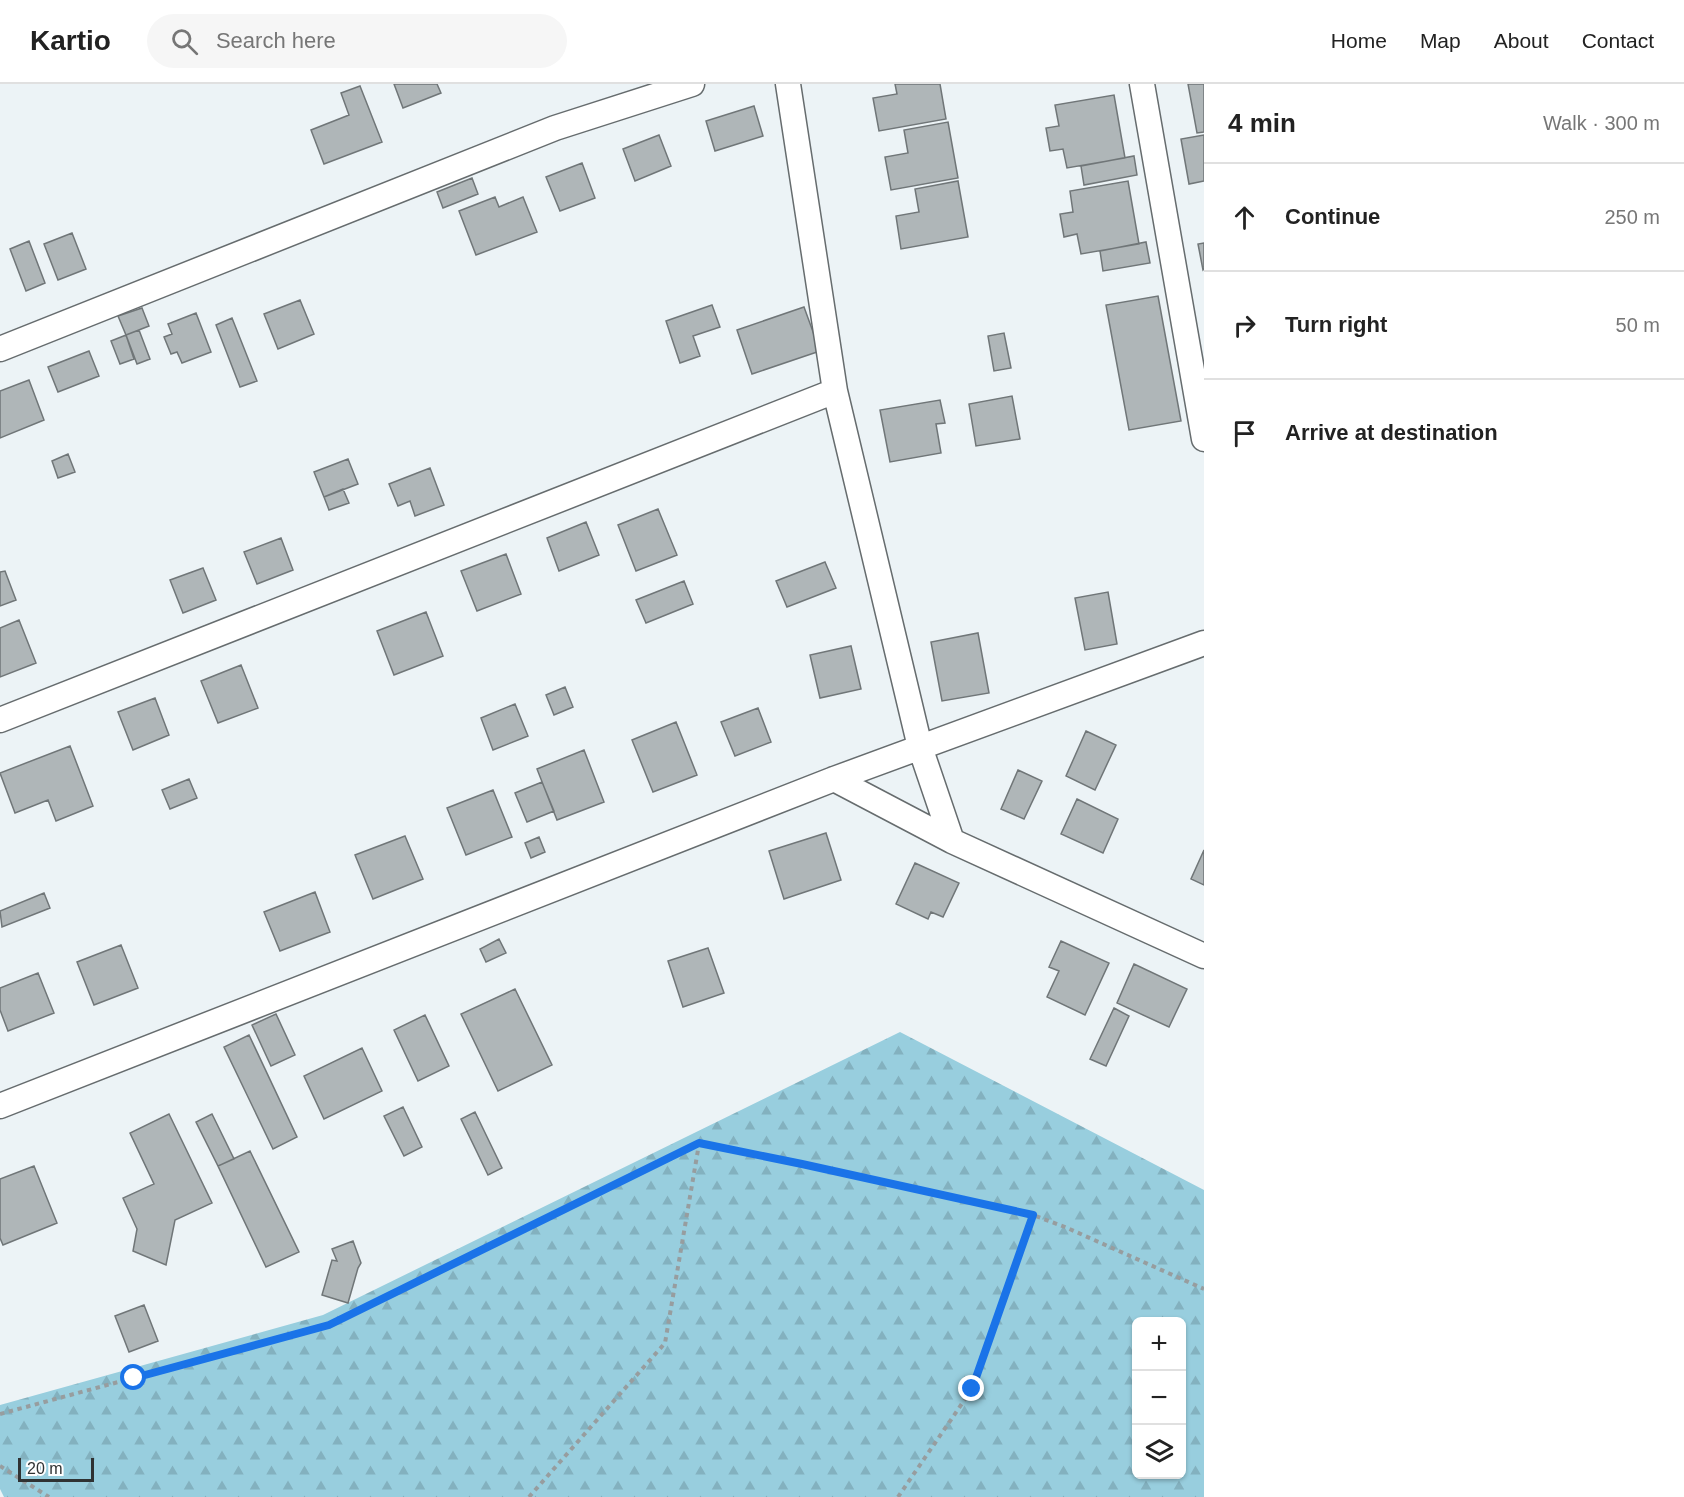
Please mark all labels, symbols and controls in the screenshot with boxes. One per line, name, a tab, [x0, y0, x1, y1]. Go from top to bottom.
search box	[147, 14, 567, 68]
text: Kartio	[30, 25, 111, 56]
icon: search	[168, 25, 201, 58]
text: Search here	[216, 28, 336, 53]
text: Home	[1331, 29, 1387, 52]
text: Map	[1420, 29, 1461, 52]
text: About	[1494, 29, 1549, 52]
text: Contact	[1582, 29, 1654, 52]
text: 4 min	[1228, 108, 1296, 138]
text: Walk · 300 m	[1543, 112, 1660, 134]
icon: ahead	[1228, 201, 1261, 234]
text: Continue	[1285, 204, 1380, 229]
text: 250 m	[1604, 206, 1660, 228]
icon: right	[1228, 309, 1261, 342]
text: Turn right	[1285, 312, 1387, 337]
text: 50 m	[1616, 314, 1660, 336]
icon: arrive	[1228, 417, 1261, 450]
text: Arrive at destination	[1285, 420, 1498, 445]
map controls	[1132, 1317, 1186, 1479]
button: +	[1132, 1317, 1186, 1371]
route start	[120, 1364, 146, 1390]
button: −	[1132, 1371, 1186, 1425]
route end	[958, 1375, 984, 1401]
button: layers	[1132, 1425, 1186, 1479]
scale bar	[18, 1455, 94, 1482]
text: 20 m	[27, 1460, 63, 1477]

